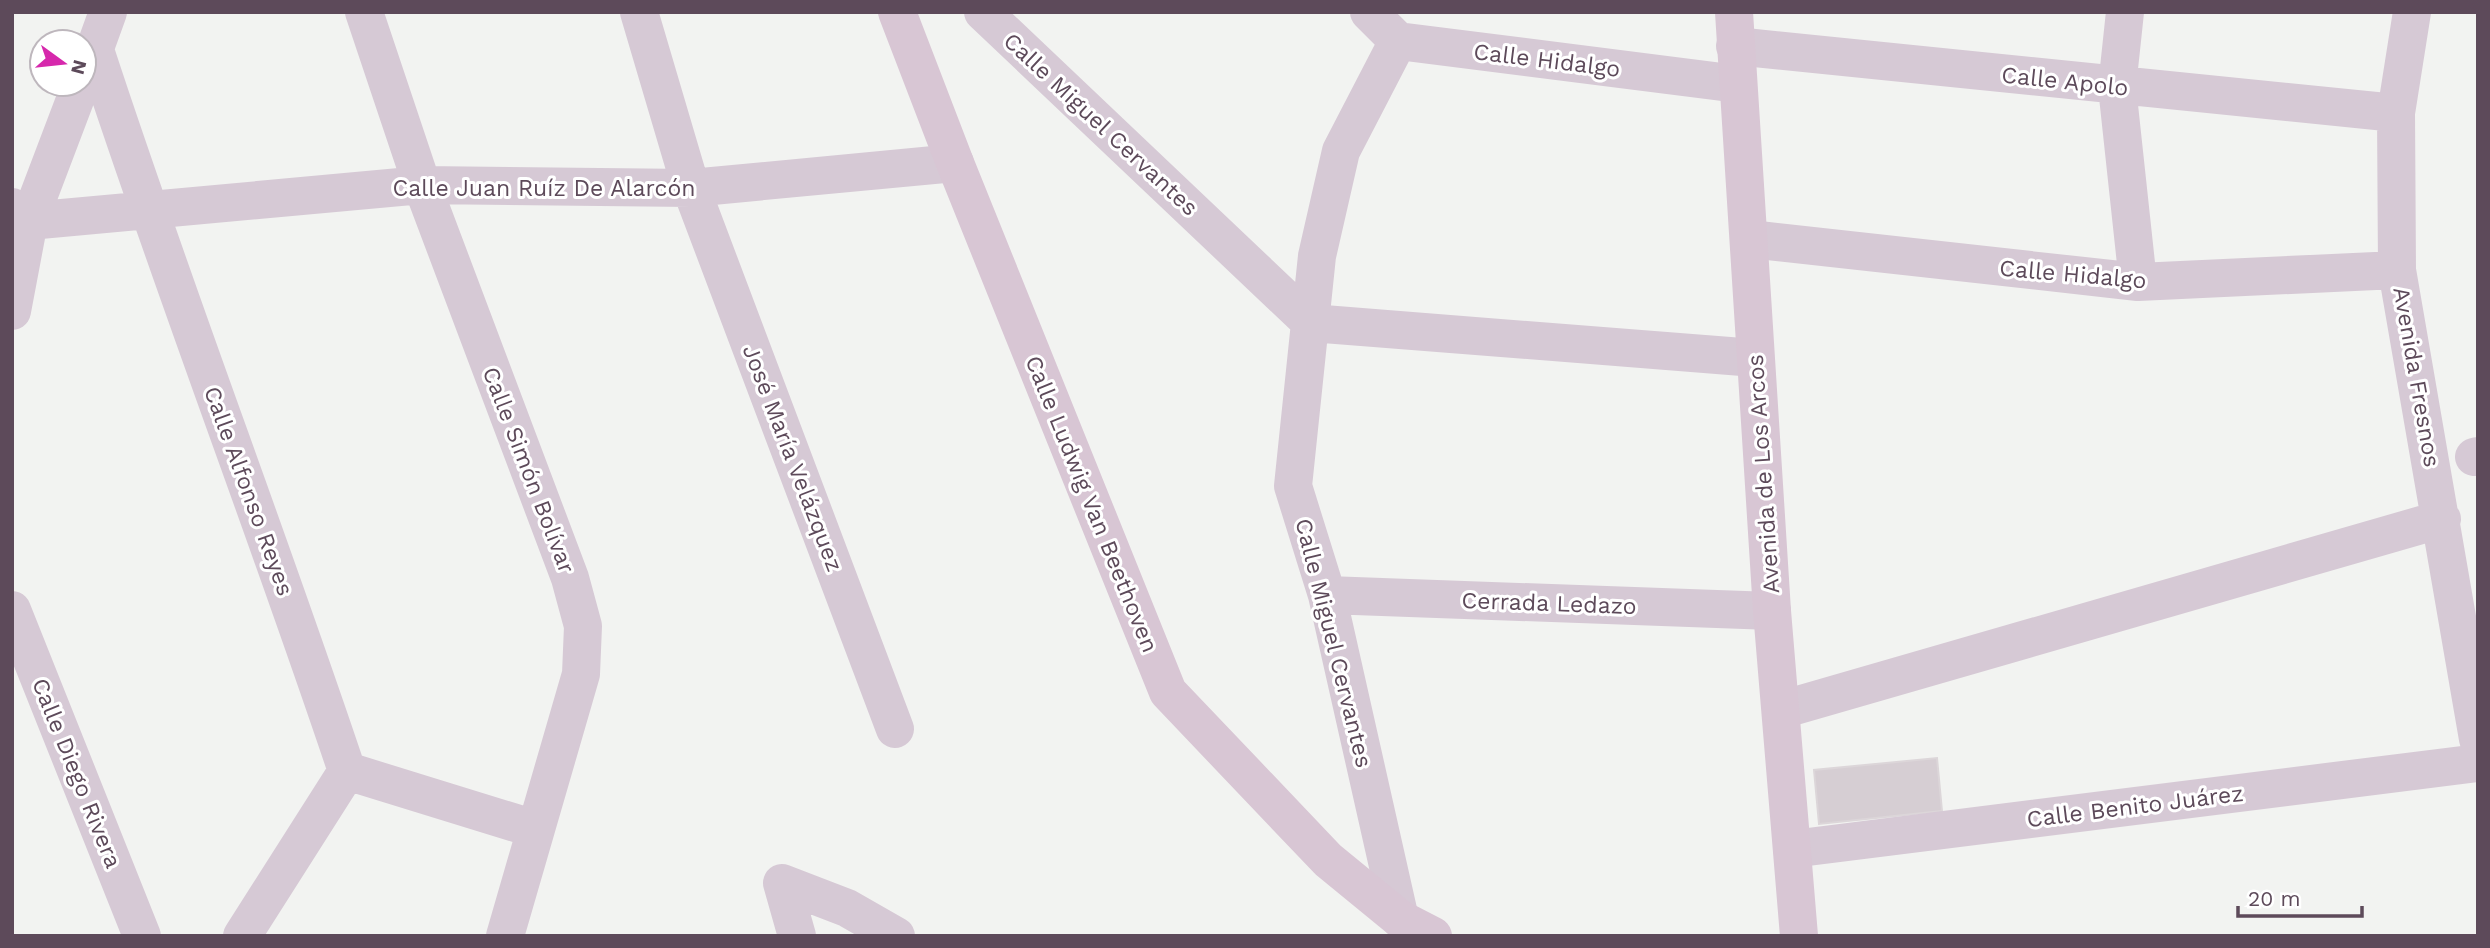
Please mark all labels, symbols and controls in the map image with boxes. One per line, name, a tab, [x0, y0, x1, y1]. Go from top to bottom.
street label: Calle Miguel Cervantes	[998, 27, 1203, 221]
north arrow	[28, 28, 98, 98]
street label: Calle Hidalgo	[1472, 38, 1622, 83]
text: N	[66, 57, 92, 77]
street label: Calle Apolo	[2000, 61, 2130, 102]
street label: Calle Juan Ruíz De Alarcón	[393, 175, 695, 202]
street label: Calle Hidalgo	[1998, 255, 2148, 294]
street label: Avenida Fresnos	[2387, 285, 2446, 469]
street label: José María Velázquez	[737, 341, 848, 575]
street label: Calle Ludwig Van Beethoven	[1020, 352, 1164, 657]
street label: Avenida de Los Arcos	[1742, 354, 1785, 594]
street label: Calle Simón Bolívar	[477, 363, 580, 577]
street label: Calle Alfonso Reyes	[198, 383, 299, 599]
street label: Calle Miguel Cervantes	[1289, 516, 1378, 770]
street label: Cerrada Ledazo	[1461, 587, 1637, 620]
street label: Calle Diego Rivera	[26, 674, 127, 872]
street label: Calle Benito Juárez	[2025, 780, 2245, 833]
scale bar	[2238, 874, 2362, 918]
text: 20 m	[2248, 886, 2300, 911]

